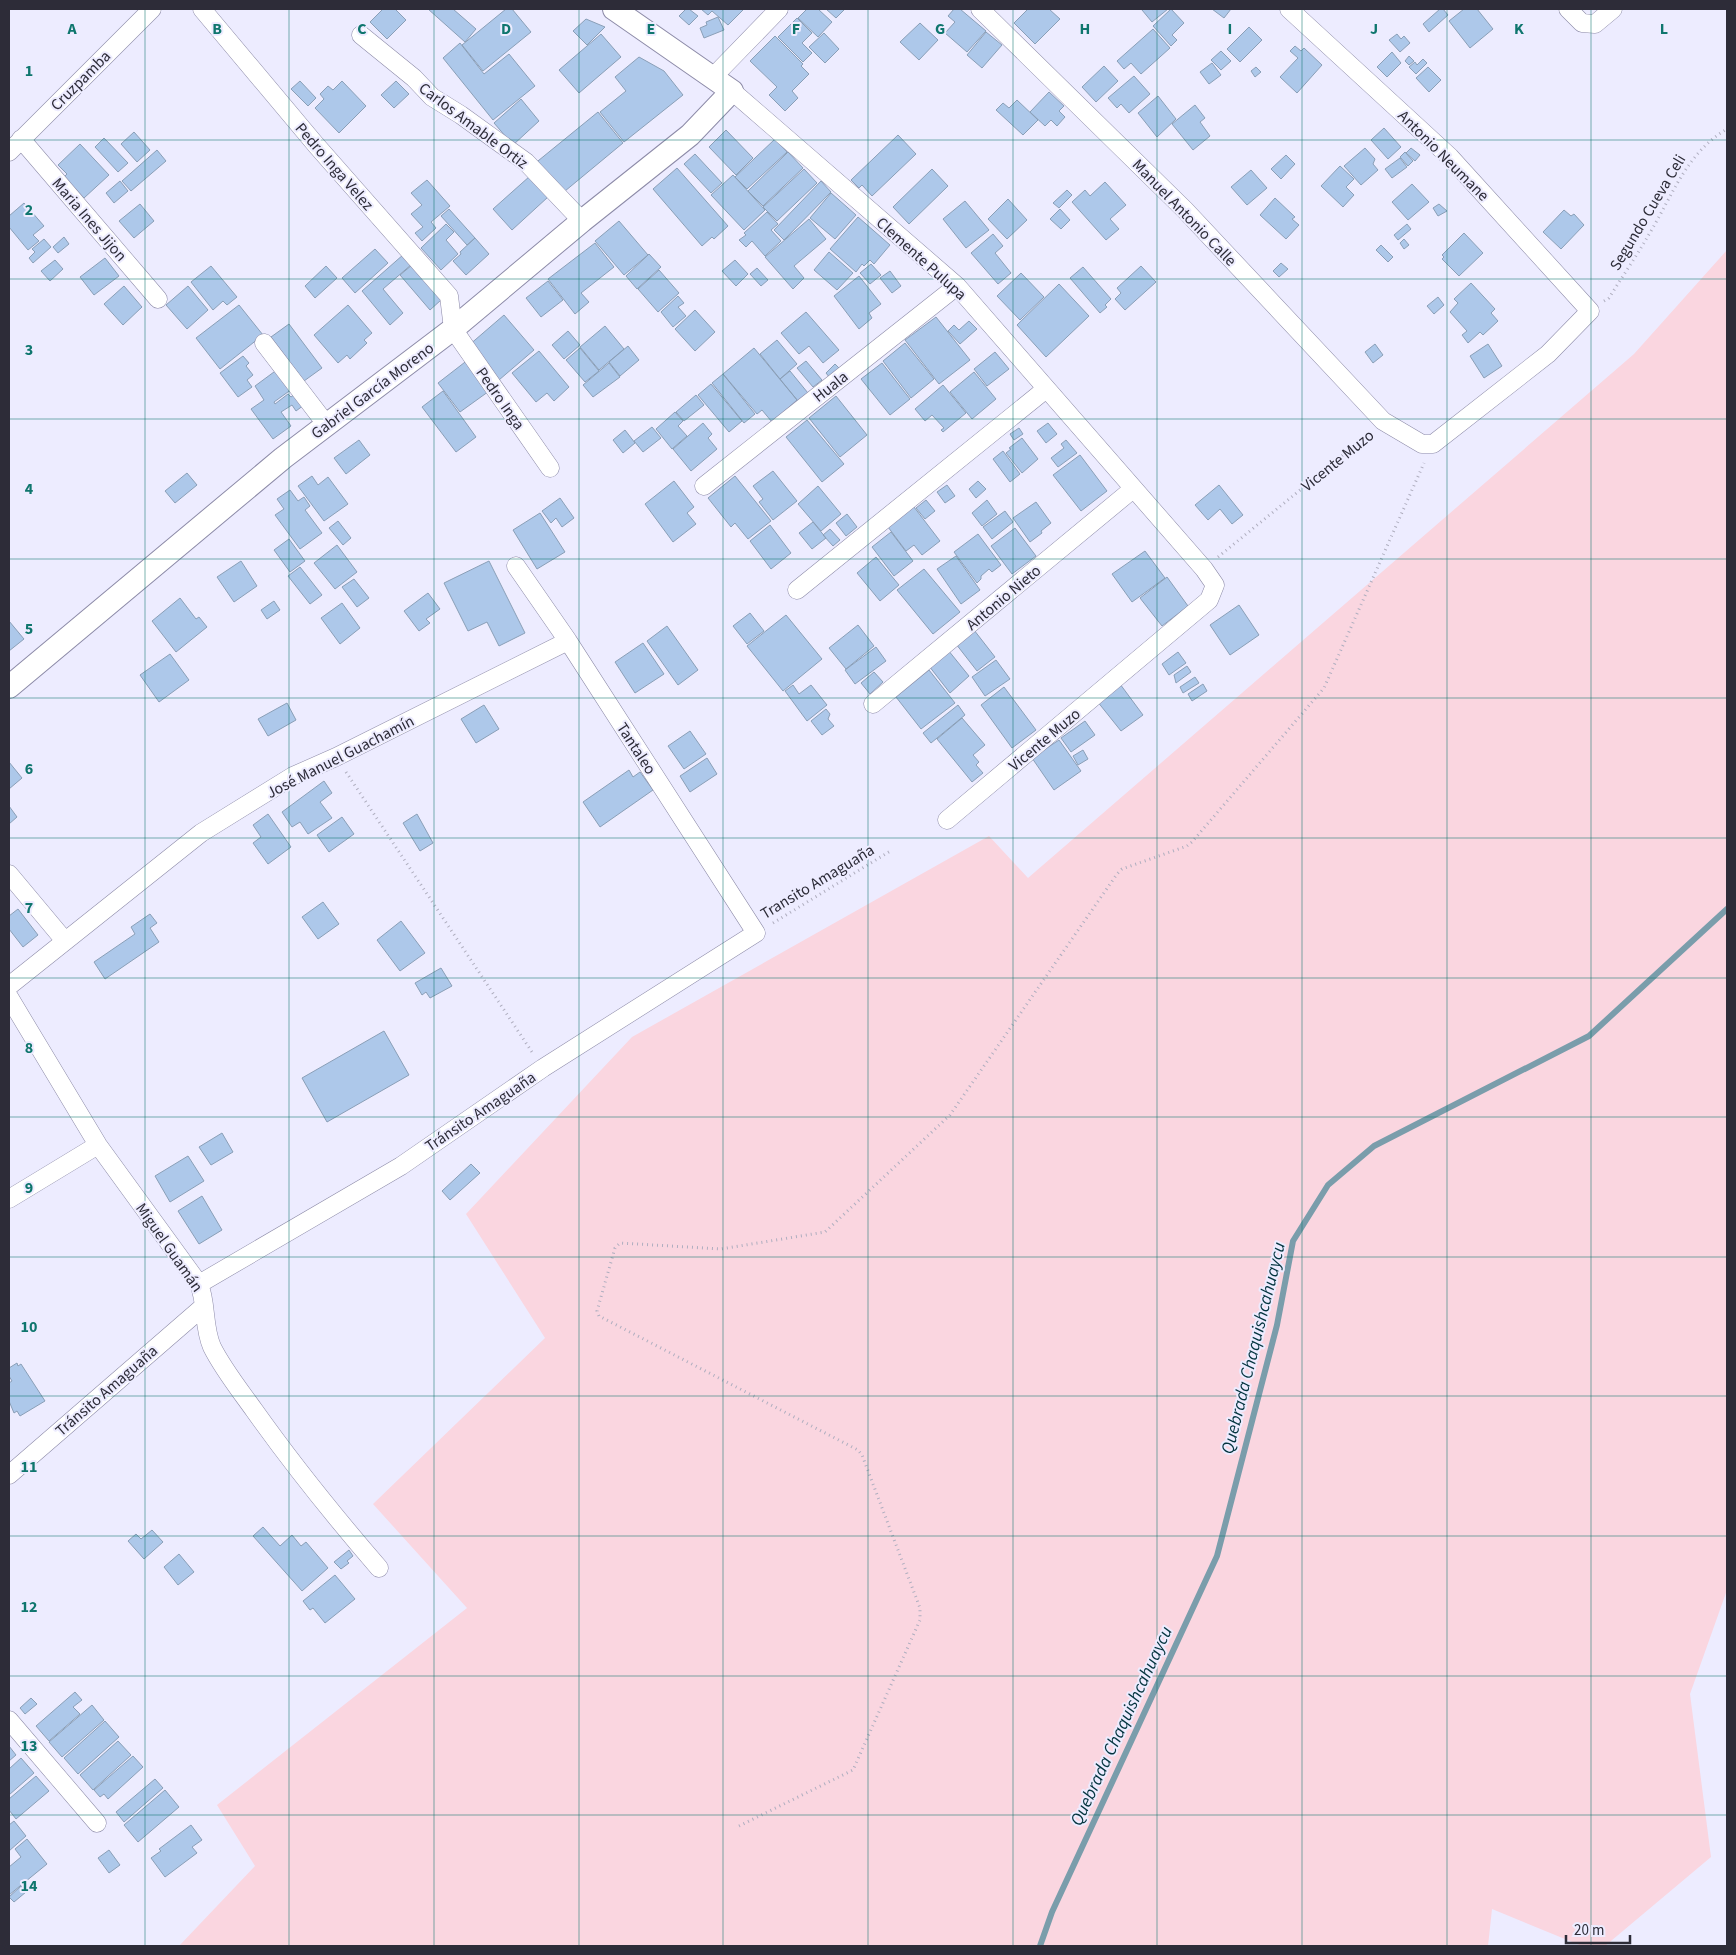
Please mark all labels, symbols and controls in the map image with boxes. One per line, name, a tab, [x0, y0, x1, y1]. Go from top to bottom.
text: A	[66, 18, 77, 40]
text: B	[212, 18, 222, 40]
text: C	[357, 18, 367, 40]
text: D	[501, 18, 511, 40]
text: E	[647, 18, 655, 40]
text: F	[792, 18, 800, 40]
text: G	[935, 18, 945, 40]
text: H	[1080, 18, 1090, 40]
text: I	[1228, 18, 1232, 40]
text: J	[1370, 18, 1378, 40]
text: K	[1514, 18, 1524, 40]
text: L	[1660, 18, 1668, 40]
street label: Cruzpamba	[46, 46, 116, 116]
text: 1	[25, 60, 33, 82]
street label: Carlos Amable Ortiz	[414, 77, 533, 174]
street label: Antonio Neumane	[1393, 105, 1494, 206]
street label: Pedro Inga Velez	[290, 118, 379, 215]
street label: Segundo Cueva Celi	[1604, 150, 1691, 275]
street label: Manuel Antonio Calle	[1127, 154, 1241, 271]
street label: Maria Ines Jijon	[47, 173, 132, 266]
text: 2	[25, 199, 33, 221]
street label: Clemente Pulupa	[871, 212, 971, 305]
street label: Gabriel García Moreno	[307, 337, 438, 444]
text: 3	[25, 339, 33, 361]
street label: Pedro Inga	[471, 363, 530, 434]
street label: Huala	[808, 366, 853, 408]
street label: Vicente Muzo	[1297, 425, 1379, 497]
text: 4	[25, 478, 34, 500]
street label: Antonio Nieto	[961, 560, 1046, 636]
text: 5	[25, 618, 33, 640]
street label: Vicente Muzo	[1004, 703, 1085, 776]
street label: José Manuel Guachamín	[263, 710, 418, 804]
street label: Tantaleo	[611, 718, 661, 779]
text: 6	[25, 758, 33, 780]
street label: Transito Amaguaña	[756, 839, 879, 925]
text: 7	[25, 897, 33, 919]
text: 8	[25, 1037, 33, 1059]
street label: Tránsito Amaguaña	[421, 1067, 540, 1157]
text: 9	[25, 1177, 33, 1199]
street label: Miguel Guamán	[130, 1199, 208, 1297]
water label: Quebrada Chaquishcahuaycu	[1215, 1240, 1292, 1457]
text: 10	[21, 1316, 37, 1338]
street label: Tránsito Amaguaña	[51, 1340, 163, 1441]
text: 11	[21, 1456, 37, 1478]
text: 12	[21, 1596, 37, 1618]
water label: Quebrada Chaquishcahuaycu	[1064, 1622, 1179, 1830]
text: 13	[21, 1735, 37, 1757]
text: 14	[21, 1875, 38, 1897]
scale bar	[1566, 1912, 1630, 1944]
text: 20 m	[1574, 1920, 1604, 1941]

